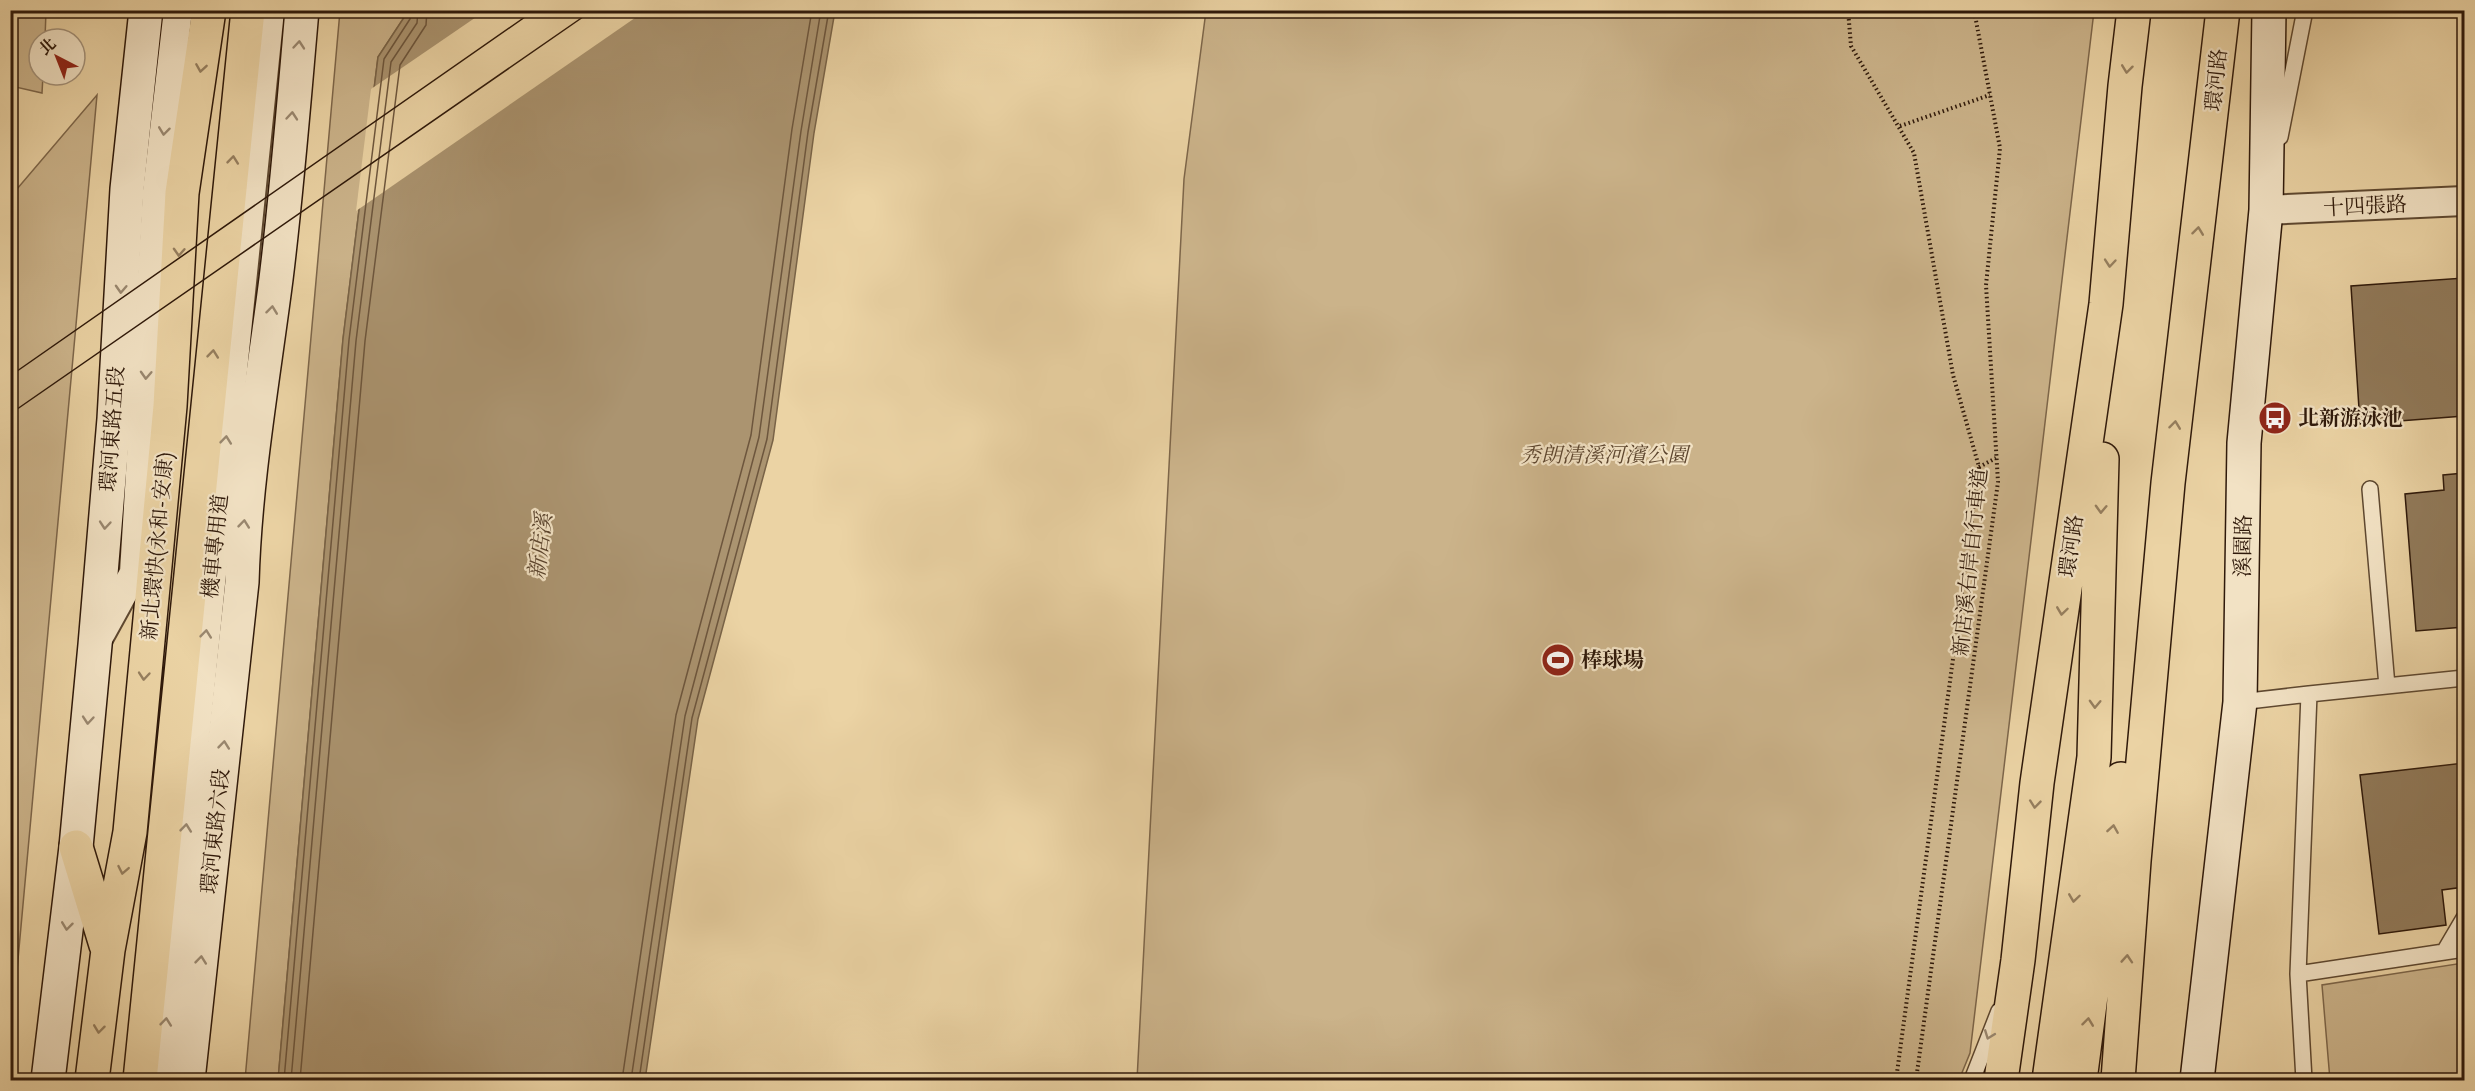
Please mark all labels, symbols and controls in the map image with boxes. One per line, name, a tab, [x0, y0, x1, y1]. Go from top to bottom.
north arrow	[27, 27, 87, 87]
text: 北	[35, 34, 60, 59]
one-way arrow	[292, 41, 305, 50]
street label: 環河路	[2200, 47, 2232, 113]
one-way arrow	[195, 64, 207, 73]
one-way arrow	[2121, 64, 2133, 73]
one-way arrow	[285, 111, 298, 121]
one-way arrow	[158, 127, 171, 136]
one-way arrow	[226, 155, 239, 164]
street label: 十四張路	[2322, 191, 2408, 221]
one-way arrow	[2191, 227, 2204, 236]
one-way arrow	[172, 247, 185, 256]
one-way arrow	[2104, 258, 2117, 267]
one-way arrow	[115, 285, 128, 294]
one-way arrow	[265, 305, 278, 314]
one-way arrow	[206, 349, 219, 358]
street label: 環河東路五段	[95, 365, 129, 493]
one-way arrow	[140, 371, 153, 380]
bus stop icon: 北新游泳池	[2257, 400, 2293, 436]
place label: 北新游泳池	[2298, 405, 2403, 431]
one-way arrow	[2168, 420, 2181, 429]
one-way arrow	[219, 436, 232, 445]
park label: 秀朗清溪河濱公園	[1520, 442, 1691, 468]
street label: 新北環快(永和-安康)	[136, 451, 178, 641]
street label: 新店溪右岸自行車道	[1947, 467, 1993, 657]
street label: 機車專用道	[197, 492, 233, 600]
one-way arrow	[2094, 505, 2107, 514]
water label: 新店溪	[523, 510, 558, 580]
street label: 環河路	[2054, 513, 2088, 579]
street label: 溪園路	[2229, 514, 2257, 578]
one-way arrow	[237, 520, 250, 529]
one-way arrow	[99, 521, 112, 530]
one-way arrow	[2056, 607, 2068, 616]
one-way arrow	[199, 630, 212, 639]
sports icon: 棒球場	[1540, 642, 1576, 678]
place label: 棒球場	[1581, 647, 1644, 673]
one-way arrow	[138, 672, 151, 681]
one-way arrow	[2089, 700, 2101, 709]
one-way arrow	[82, 715, 95, 724]
one-way arrow	[217, 740, 230, 750]
street label: 環河東路六段	[195, 767, 235, 895]
one-way arrow	[2029, 800, 2042, 809]
one-way arrow	[179, 824, 192, 833]
one-way arrow	[2106, 825, 2119, 835]
one-way arrow	[117, 865, 130, 875]
one-way arrow	[2069, 893, 2081, 902]
one-way arrow	[61, 921, 73, 931]
one-way arrow	[194, 955, 207, 964]
one-way arrow	[2120, 955, 2133, 964]
one-way arrow	[159, 1018, 172, 1027]
one-way arrow	[2081, 1018, 2093, 1027]
one-way arrow	[93, 1024, 105, 1033]
one-way arrow	[1984, 1029, 1997, 1040]

